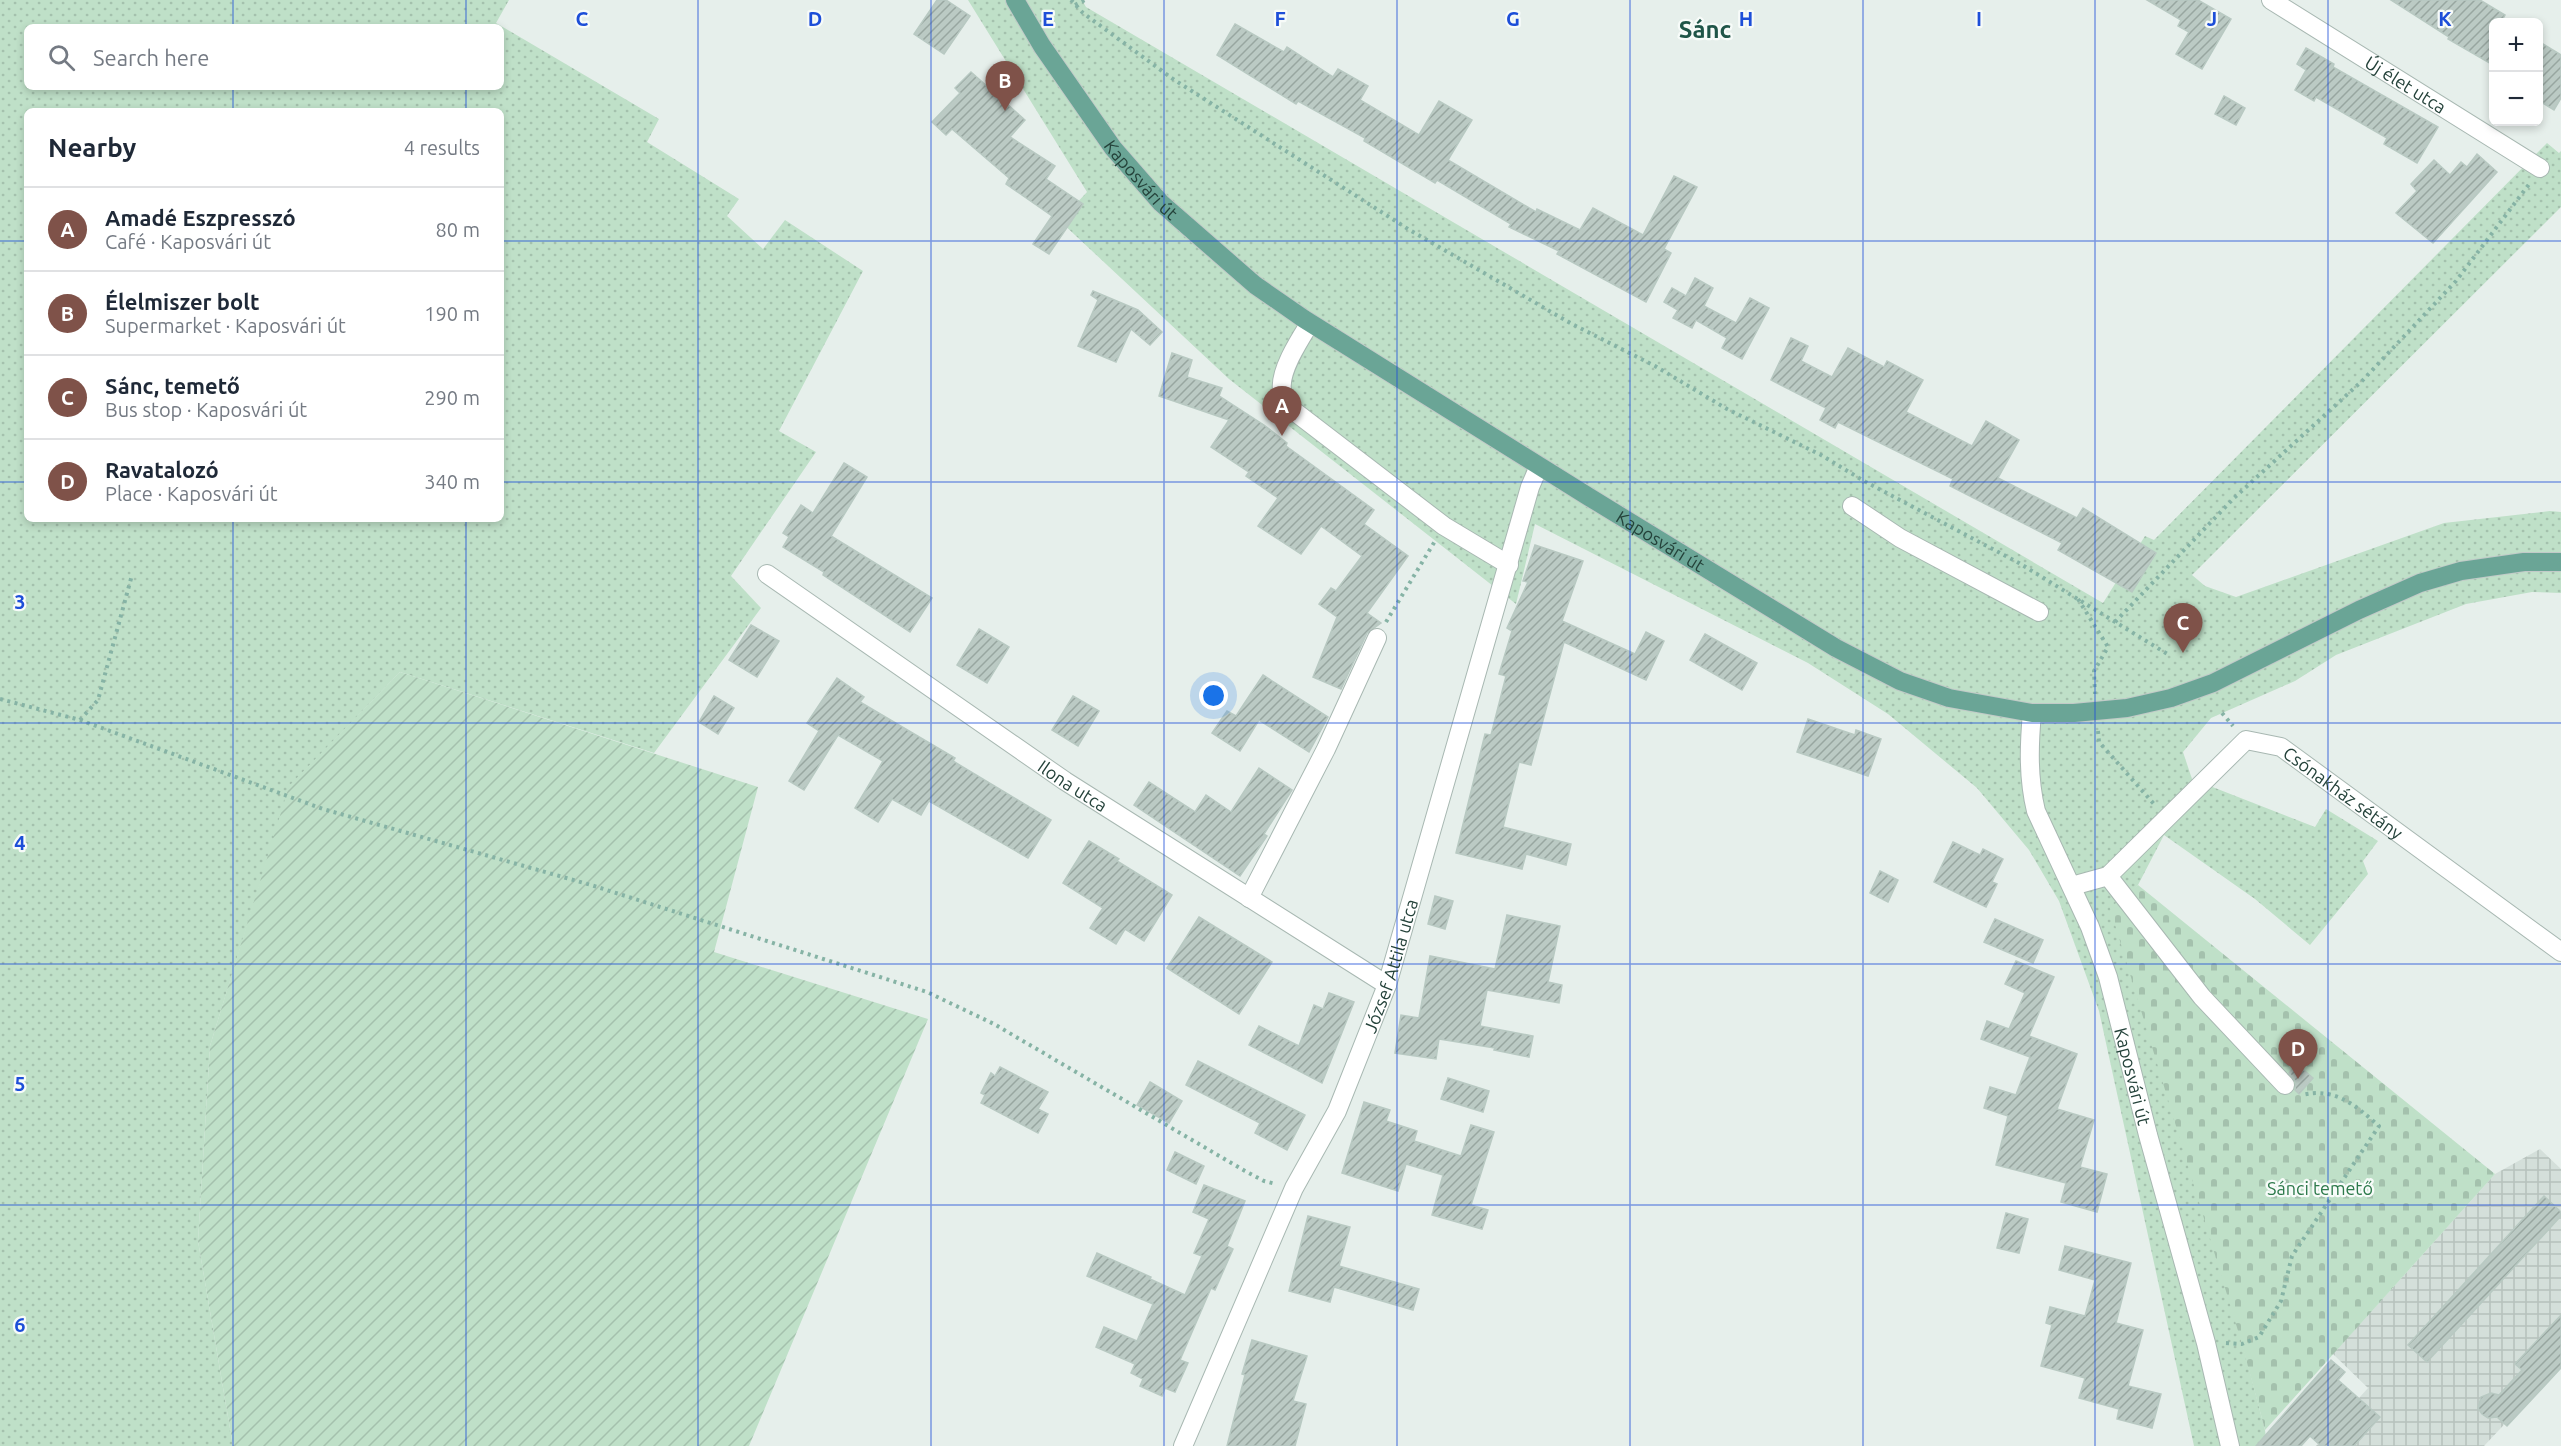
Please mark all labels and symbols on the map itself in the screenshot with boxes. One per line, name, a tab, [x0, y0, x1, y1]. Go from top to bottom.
text: C	[576, 7, 589, 30]
text: D	[808, 7, 822, 30]
text: E	[1042, 7, 1054, 30]
text: F	[1274, 7, 1286, 30]
text: G	[1506, 7, 1520, 30]
text: H	[1739, 7, 1753, 30]
text: I	[1976, 7, 1982, 30]
text: J	[2207, 7, 2217, 30]
text: K	[2438, 7, 2452, 30]
district label: Sánc	[1679, 16, 1732, 43]
street label: Új élet utca	[2362, 51, 2450, 117]
pin: B	[986, 62, 1024, 111]
street label: Kaposvári út	[1100, 136, 1182, 223]
pin: A	[1262, 386, 1302, 436]
street label: Kaposvári út	[1613, 506, 1708, 575]
text: 3	[14, 590, 26, 613]
pin: C	[2164, 604, 2202, 653]
your location	[1199, 681, 1228, 710]
street label: Csónakház sétány	[2280, 742, 2407, 843]
street label: Ilona utca	[1035, 756, 1111, 815]
text: 4	[14, 831, 26, 854]
street label: József Attila utca	[1359, 897, 1421, 1036]
street label: Kaposvári út	[2111, 1025, 2155, 1127]
pin: D	[2278, 1030, 2318, 1079]
text: 5	[14, 1072, 26, 1095]
park label: Sánci temető	[2267, 1178, 2373, 1198]
text: 6	[14, 1313, 26, 1336]

